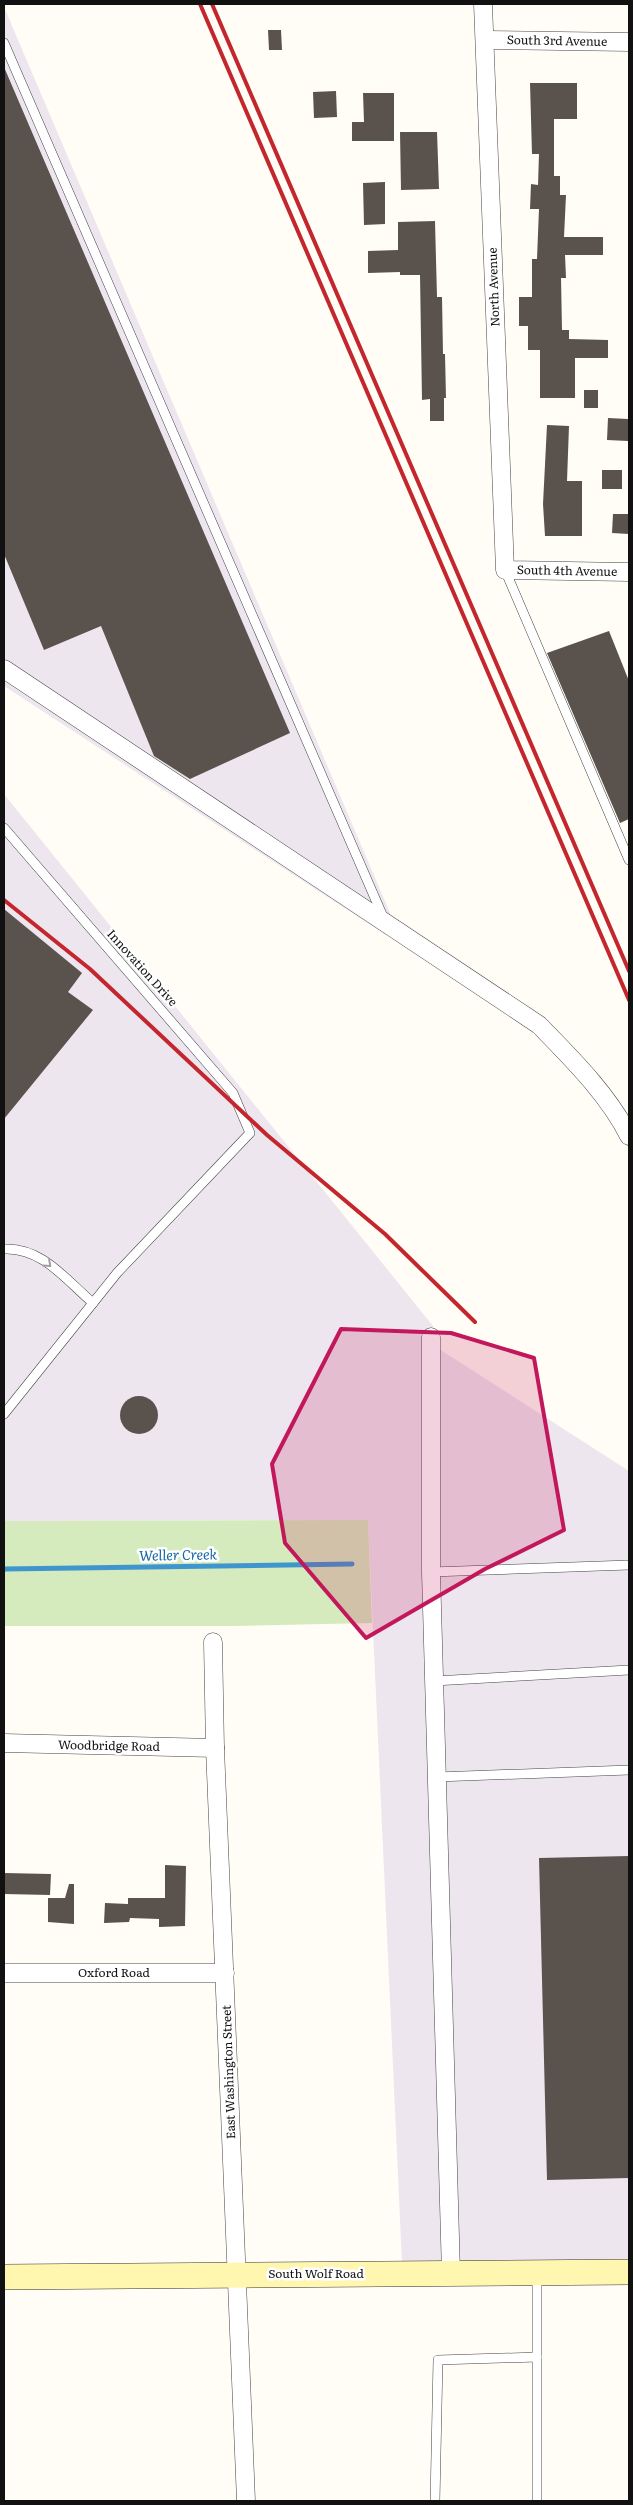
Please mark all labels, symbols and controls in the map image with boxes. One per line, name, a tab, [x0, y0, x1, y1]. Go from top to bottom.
street label: South 3rd Avenue	[507, 30, 607, 50]
street label: North Avenue	[483, 247, 503, 327]
street label: South 4th Avenue	[517, 560, 617, 580]
street label: Innovation Drive	[103, 925, 182, 1010]
one-way arrow	[43, 1258, 52, 1267]
water label: Weller Creek	[139, 1543, 218, 1565]
street label: Woodbridge Road	[58, 1735, 161, 1755]
street label: Oxford Road	[78, 1963, 151, 1981]
street label: East Washington Street	[217, 2005, 239, 2139]
street label: South Wolf Road	[268, 2264, 364, 2282]

